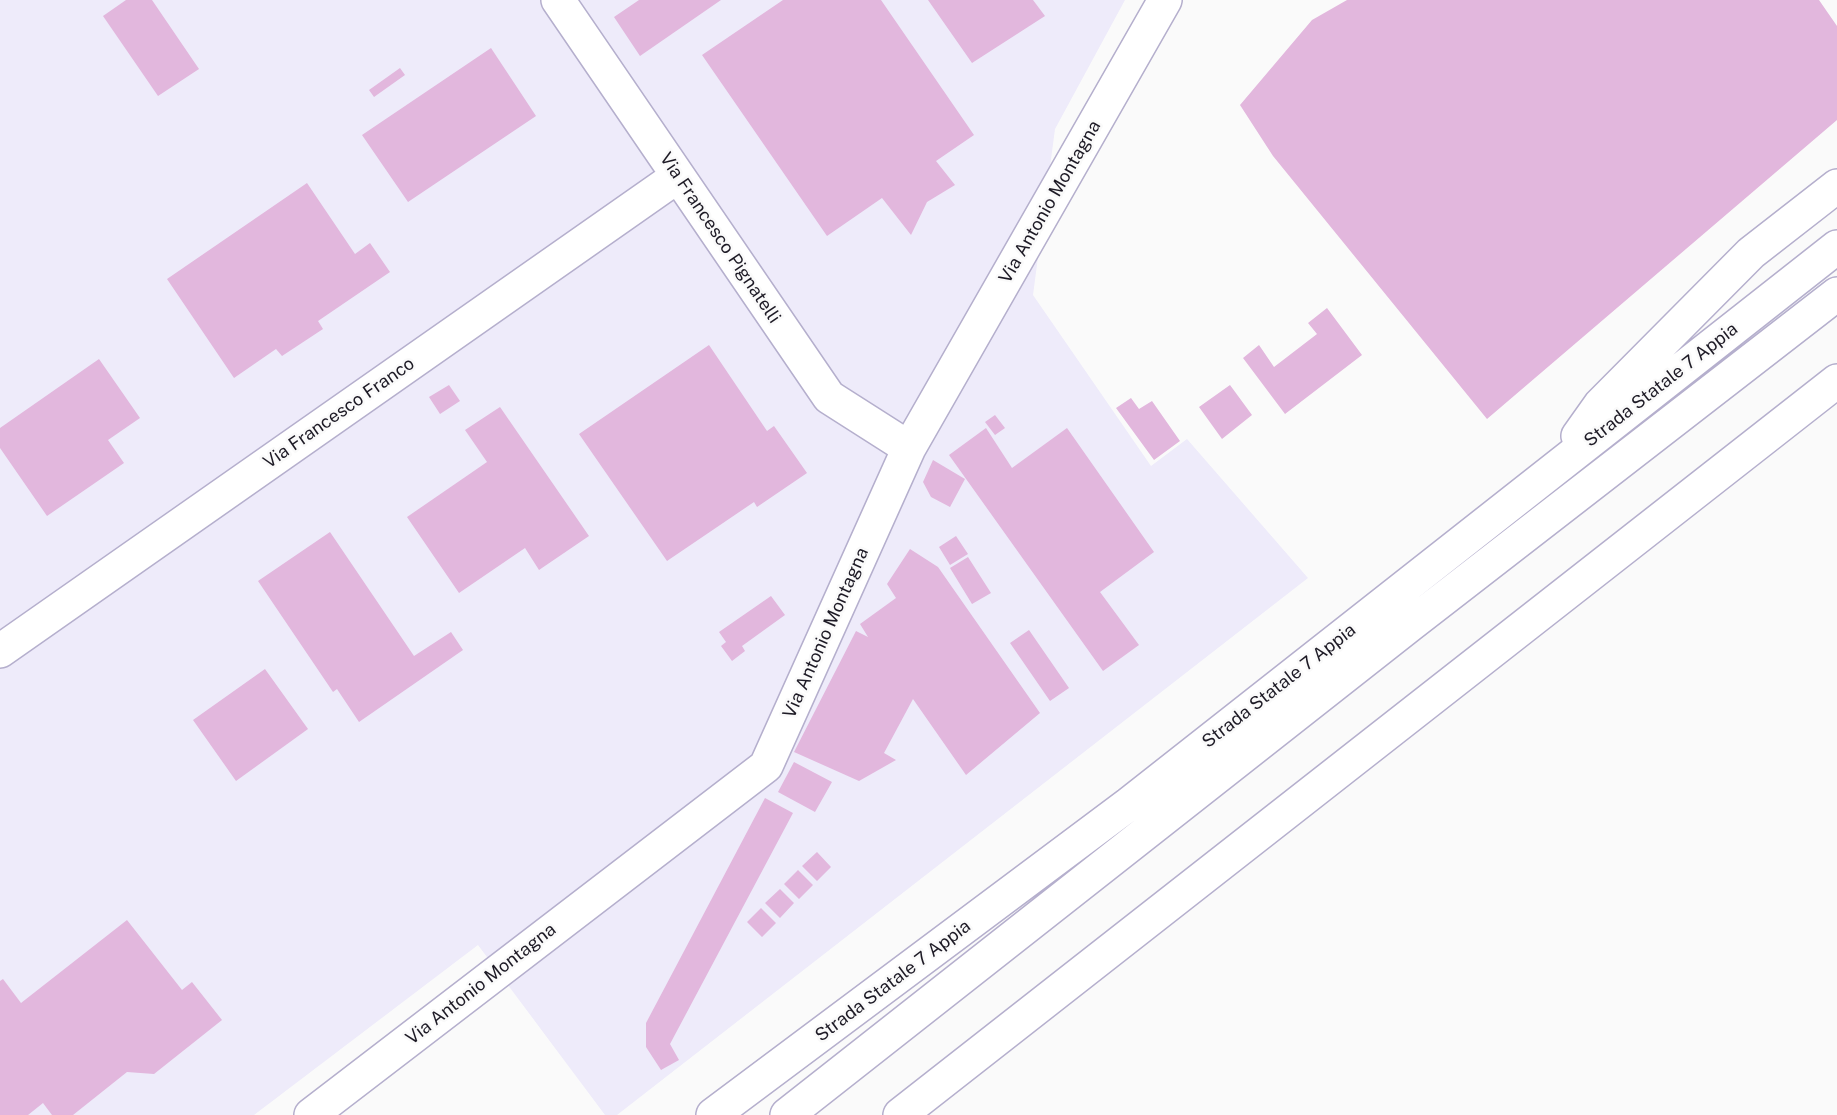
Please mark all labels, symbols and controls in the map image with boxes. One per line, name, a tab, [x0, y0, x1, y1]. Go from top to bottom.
street label: Via Antonio Montagna	[995, 117, 1105, 287]
street label: Via Francesco Pignatelli	[655, 149, 785, 327]
street label: Strada Statale 7 Appia	[1580, 318, 1742, 452]
street label: Via Francesco Franco	[259, 353, 419, 473]
street label: Via Antonio Montagna	[779, 544, 873, 722]
street label: Strada Statale 7 Appia	[1198, 619, 1360, 753]
street label: Strada Statale 7 Appia	[811, 916, 975, 1046]
street label: Via Antonio Montagna	[402, 919, 560, 1049]

